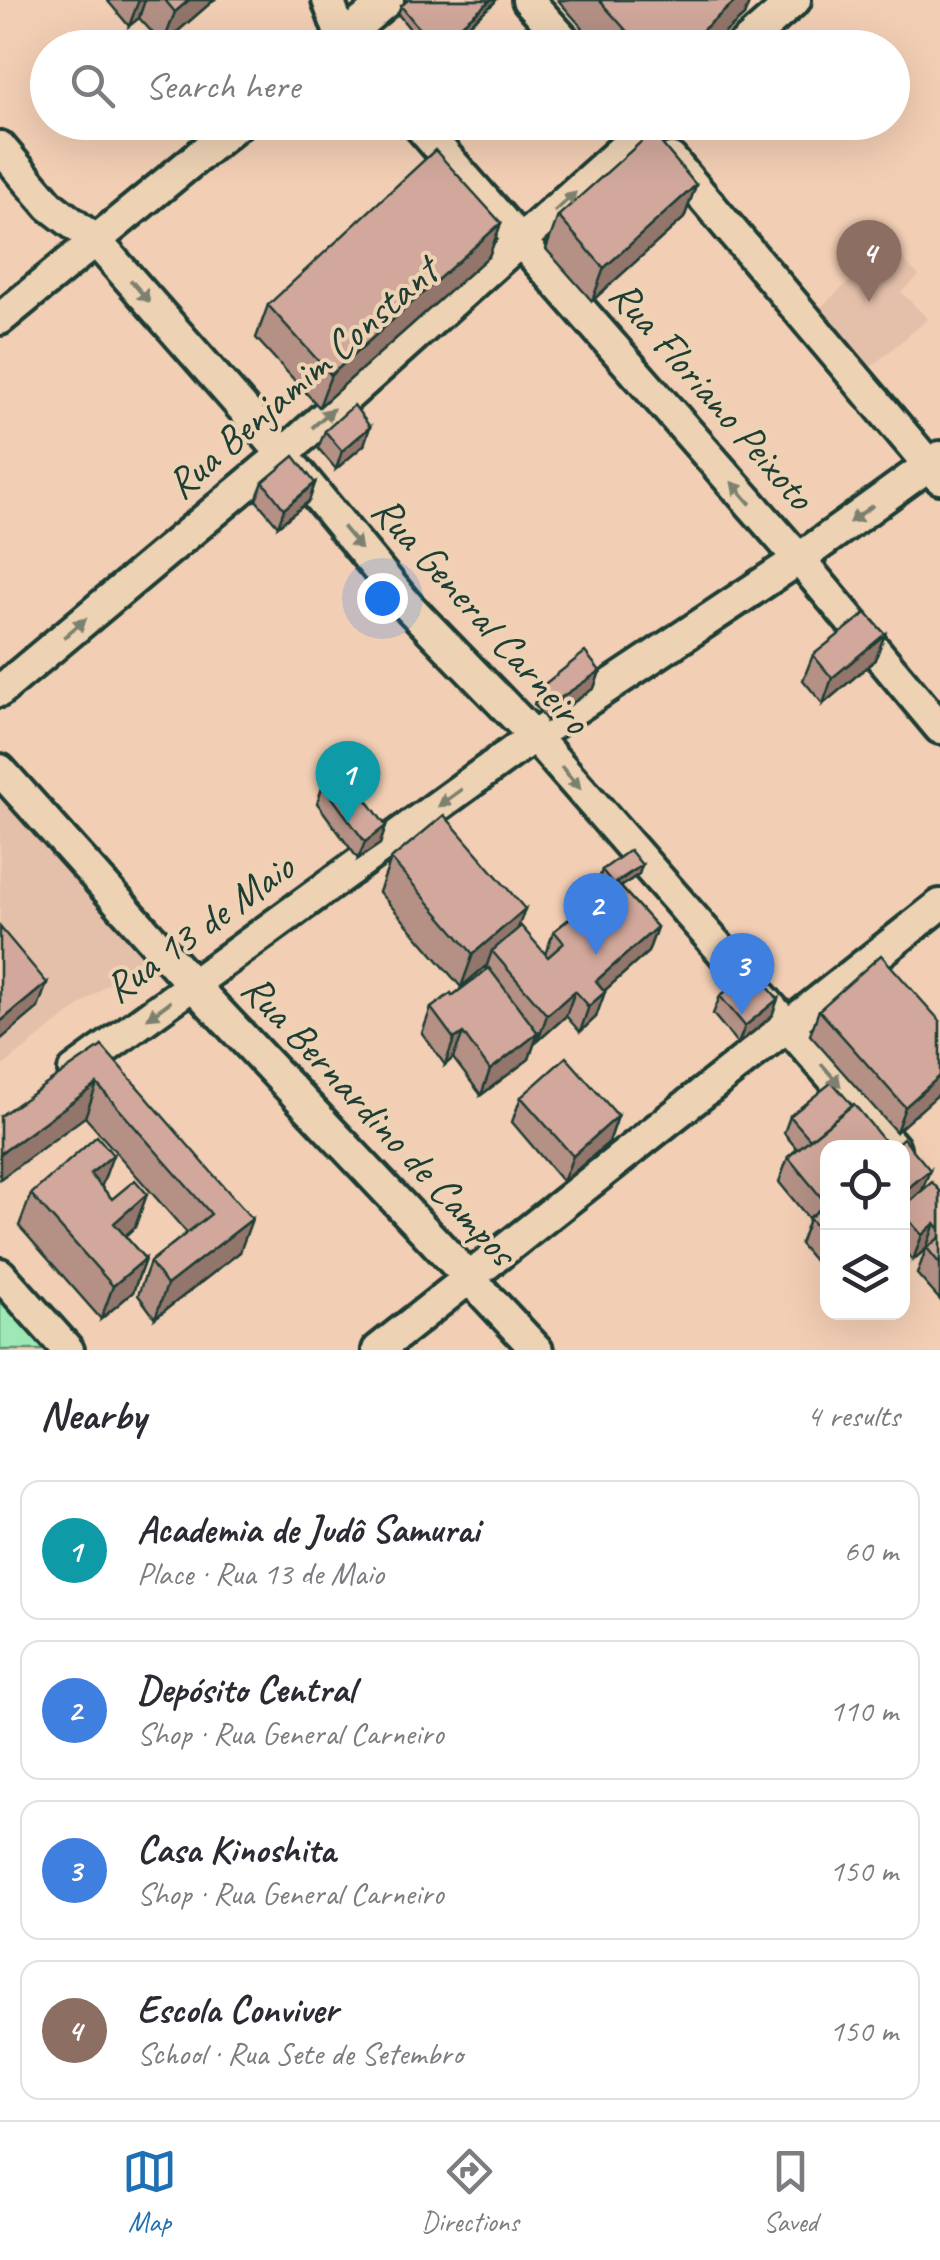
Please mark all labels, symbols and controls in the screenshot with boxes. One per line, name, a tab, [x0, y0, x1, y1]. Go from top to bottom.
search box	[30, 30, 910, 140]
icon: search	[65, 58, 120, 113]
text: Search here	[145, 62, 300, 109]
one-way arrow	[552, 191, 577, 213]
pin: 4	[836, 220, 902, 302]
street label: Rua Benjamim Constant	[155, 242, 453, 510]
street label: Rua Floriano Peixoto	[598, 269, 828, 522]
one-way arrow	[129, 278, 151, 303]
one-way arrow	[310, 408, 335, 430]
one-way arrow	[731, 481, 753, 506]
street label: Rua General Carneiro	[360, 485, 603, 747]
one-way arrow	[848, 503, 874, 523]
one-way arrow	[340, 525, 362, 550]
your location	[357, 573, 408, 624]
one-way arrow	[62, 618, 87, 639]
pin: 1	[316, 740, 380, 823]
one-way arrow	[559, 765, 581, 790]
one-way arrow	[436, 788, 463, 807]
street label: Rua 13 de Maio	[94, 840, 306, 1015]
pin: 2	[564, 872, 628, 955]
pin: 3	[710, 932, 774, 1015]
street label: Rua Bernardino de Campos	[230, 963, 531, 1280]
one-way arrow	[146, 1000, 172, 1019]
one-way arrow	[819, 1062, 841, 1087]
map controls	[820, 1140, 910, 1320]
button: locate	[820, 1140, 910, 1230]
button: layers	[820, 1230, 910, 1320]
text: Nearby	[40, 1389, 146, 1442]
text: 4 results	[806, 1395, 900, 1436]
text: Academia de Judô Samurai	[137, 1506, 480, 1553]
text: 1	[67, 1530, 82, 1571]
text: 60 m	[844, 1530, 898, 1571]
text: Place · Rua 13 de Maio	[137, 1553, 384, 1594]
text: Depósito Central	[137, 1666, 355, 1713]
text: 2	[67, 1690, 82, 1731]
text: 110 m	[829, 1690, 898, 1731]
text: Shop · Rua General Carneiro	[137, 1713, 444, 1754]
text: Casa Kinoshita	[137, 1826, 335, 1873]
text: 3	[67, 1850, 82, 1891]
text: 150 m	[829, 1850, 898, 1891]
text: Shop · Rua General Carneiro	[137, 1873, 444, 1914]
text: Escola Conviver	[137, 1986, 338, 2033]
text: 4	[67, 2010, 82, 2051]
text: 150 m	[829, 2010, 898, 2051]
text: School · Rua Sete de Setembro	[137, 2033, 463, 2074]
tab: Map	[122, 2144, 177, 2239]
tab: Directions	[421, 2144, 519, 2239]
tab: Saved	[763, 2144, 818, 2239]

